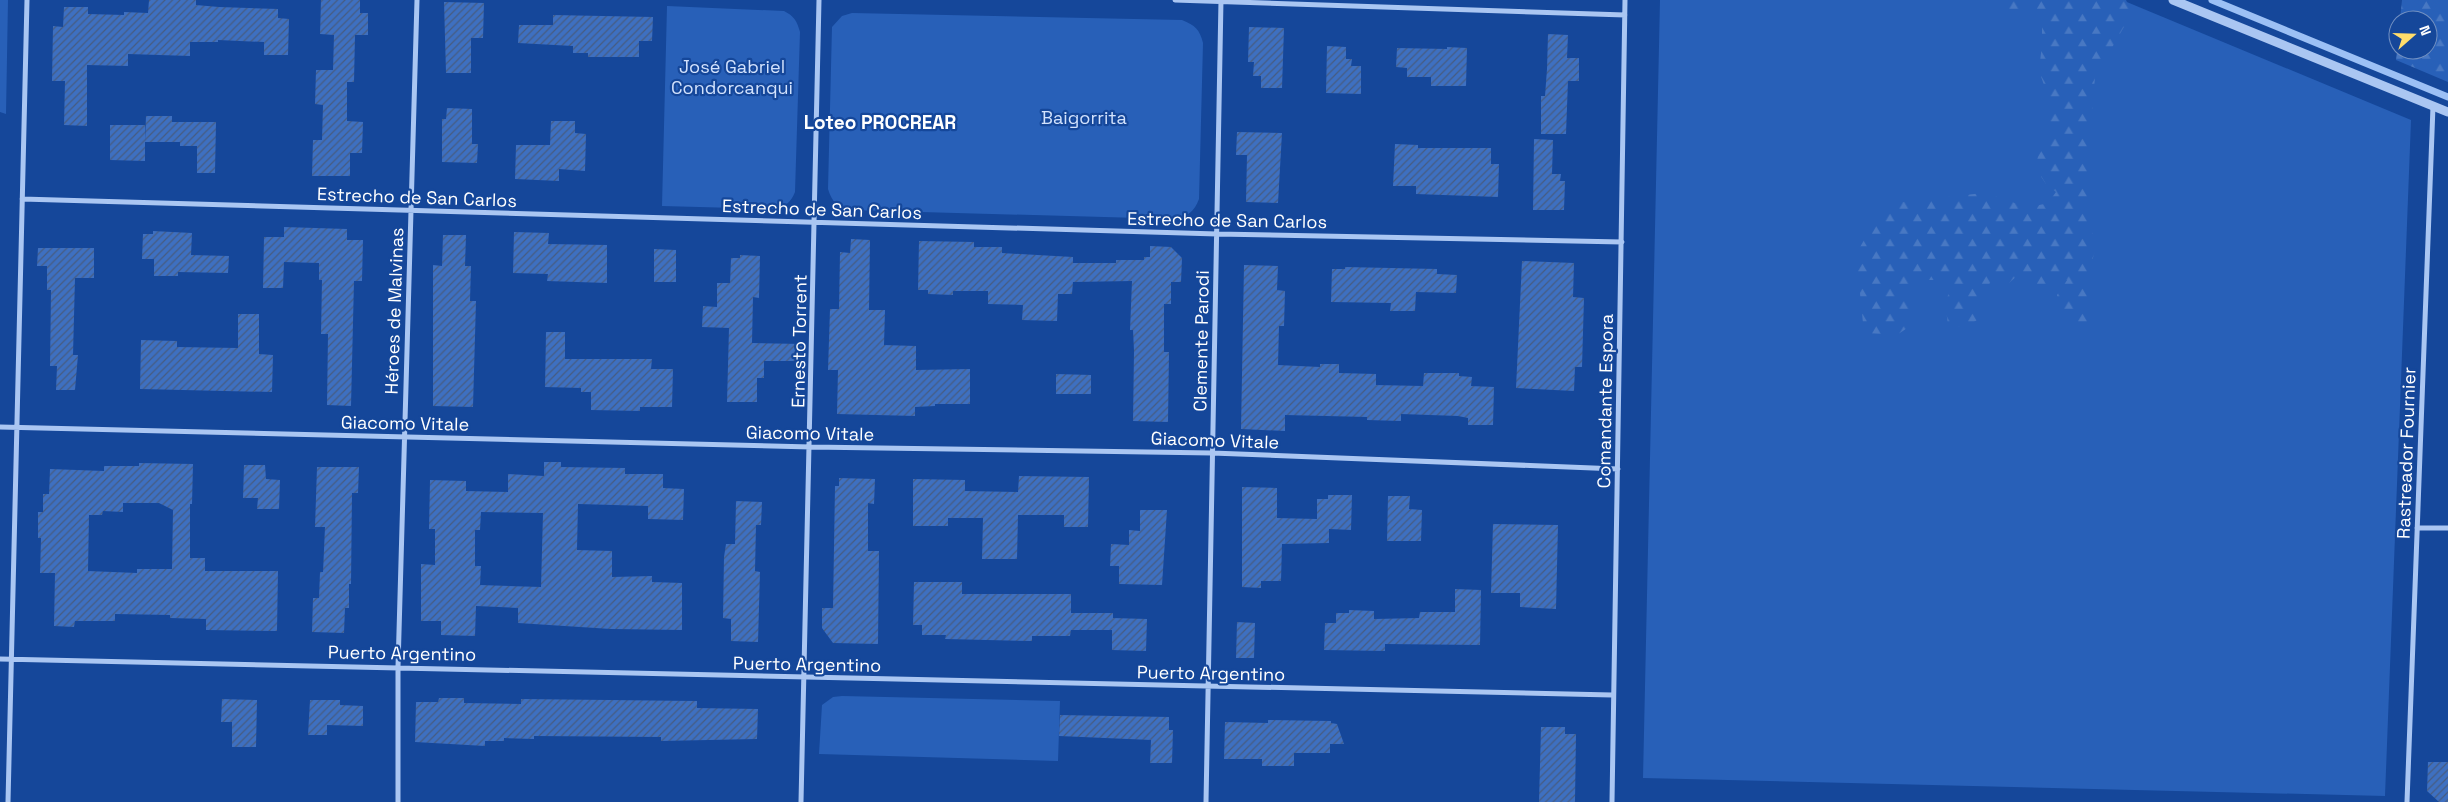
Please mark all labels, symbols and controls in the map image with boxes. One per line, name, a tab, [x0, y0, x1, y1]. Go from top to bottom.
north arrow	[2388, 10, 2438, 60]
text: N	[2415, 23, 2435, 38]
park label: José Gabriel Condorcanqui	[671, 55, 793, 99]
park label: Baigorrita	[1041, 106, 1127, 129]
district label: Loteo PROCREAR	[804, 110, 956, 135]
street label: Estrecho de San Carlos	[317, 182, 517, 212]
street label: Estrecho de San Carlos	[722, 194, 922, 224]
street label: Estrecho de San Carlos	[1127, 207, 1327, 233]
street label: Héroes de Malvinas	[380, 227, 408, 395]
street label: Clemente Parodi	[1188, 270, 1214, 412]
street label: Ernesto Torrent	[786, 274, 812, 408]
street label: Comandante Espora	[1592, 313, 1618, 489]
street label: Rastreador Fournier	[2392, 366, 2421, 539]
street label: Giacomo Vitale	[341, 410, 469, 436]
street label: Giacomo Vitale	[746, 420, 874, 446]
street label: Giacomo Vitale	[1150, 426, 1280, 454]
street label: Puerto Argentino	[328, 640, 476, 666]
street label: Puerto Argentino	[733, 651, 881, 677]
street label: Puerto Argentino	[1137, 660, 1285, 686]

